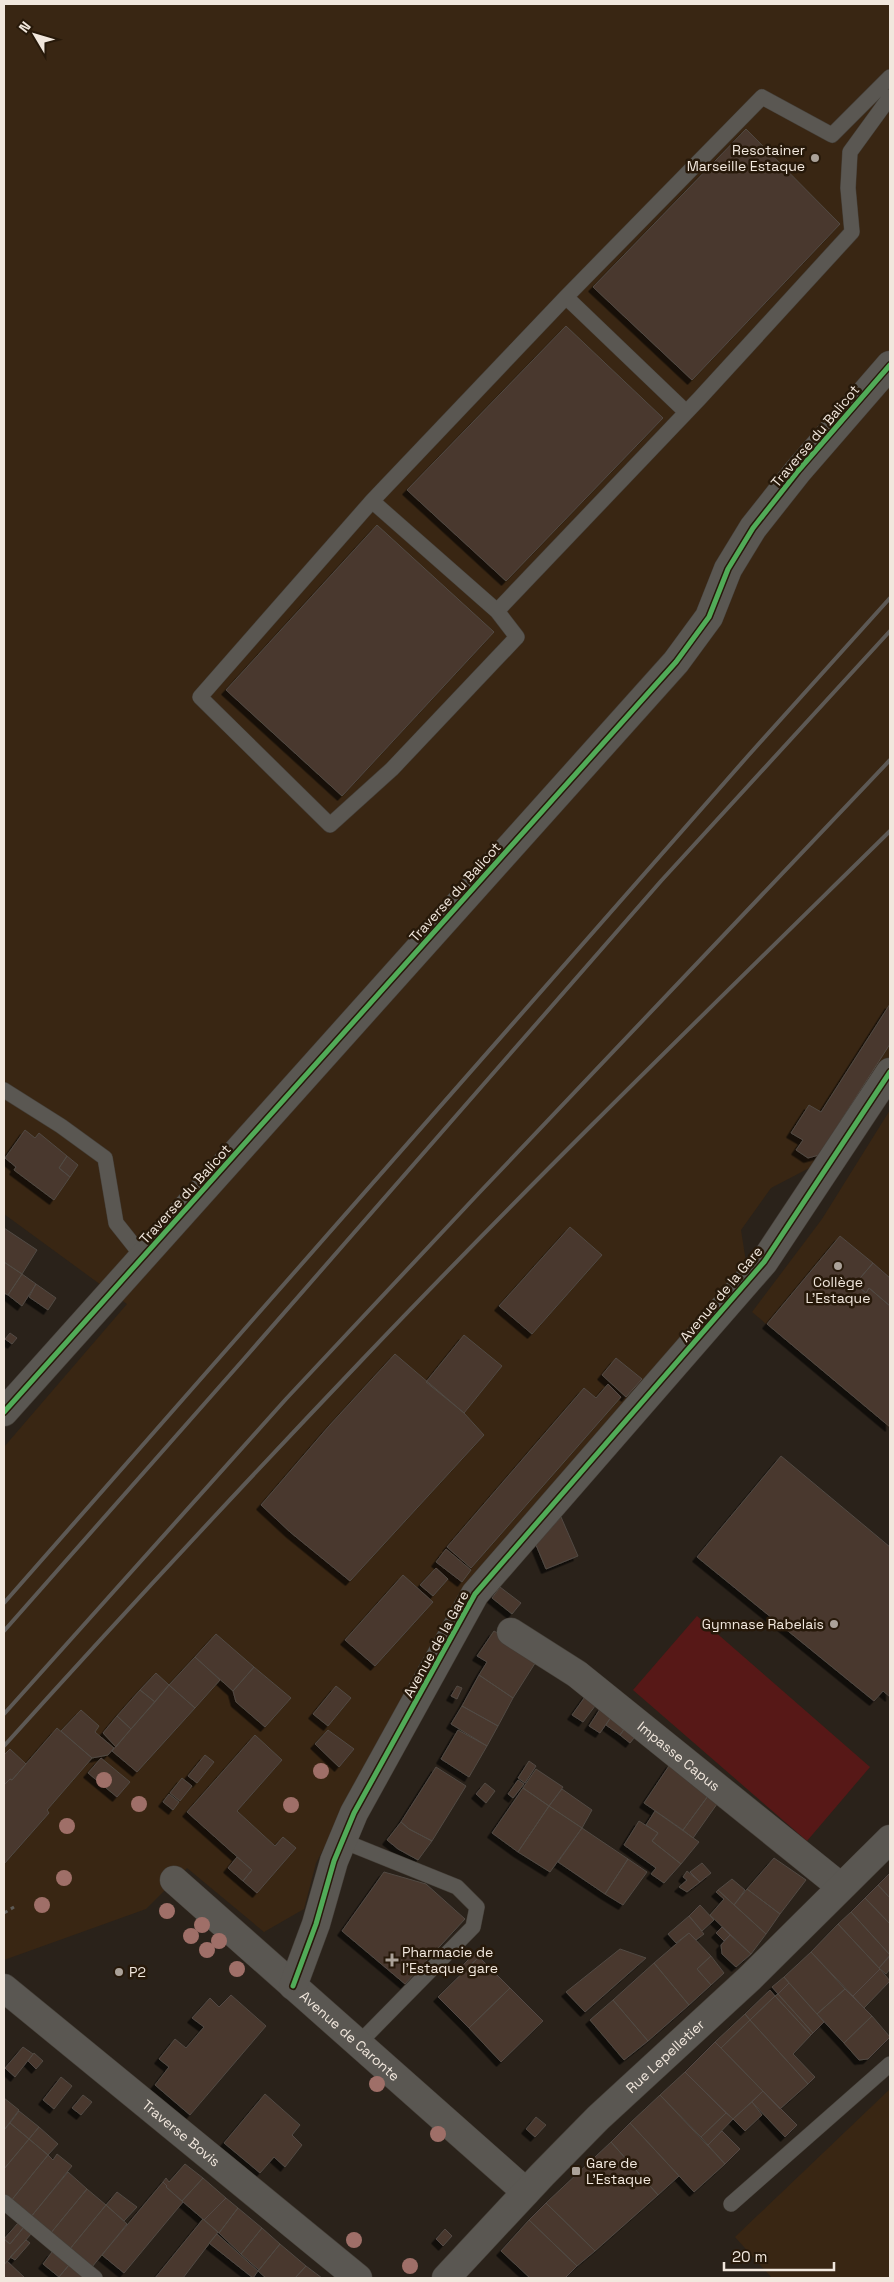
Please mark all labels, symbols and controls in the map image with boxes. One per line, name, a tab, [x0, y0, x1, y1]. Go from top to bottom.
north arrow	[10, 10, 60, 60]
text: N	[15, 18, 35, 36]
place label: Resotainer Marseille Estaque	[687, 141, 805, 175]
marker: Resotainer Marseille Estaque	[809, 152, 821, 164]
street label: Traverse du Balicot	[767, 381, 863, 491]
street label: Traverse du Balicot	[405, 838, 505, 946]
street label: Traverse du Balicot	[135, 1140, 235, 1248]
street label: Avenue de la Gare	[676, 1242, 766, 1346]
marker: Collège L'Estaque	[832, 1260, 844, 1272]
place label: Collège L'Estaque	[806, 1273, 870, 1307]
street label: Avenue de la Gare	[399, 1587, 473, 1701]
place label: Gymnase Rabelais	[702, 1615, 824, 1633]
marker: Gymnase Rabelais	[828, 1618, 840, 1630]
street label: Impasse Capus	[634, 1717, 724, 1795]
place label: Pharmacie de l'Estaque gare	[402, 1943, 498, 1977]
marker: Pharmacie de l'Estaque gare	[386, 1954, 398, 1966]
place label: P2	[129, 1963, 146, 1981]
marker: P2	[113, 1966, 125, 1978]
street label: Avenue de Caronte	[296, 1987, 404, 2085]
street label: Rue Lepelletier	[622, 2015, 708, 2097]
street label: Traverse Bovis	[138, 2096, 224, 2170]
place label: Gare de L'Estaque	[586, 2154, 651, 2188]
marker: Gare de L'Estaque	[570, 2165, 582, 2177]
scale bar	[724, 2240, 834, 2272]
text: 20 m	[732, 2247, 767, 2266]

